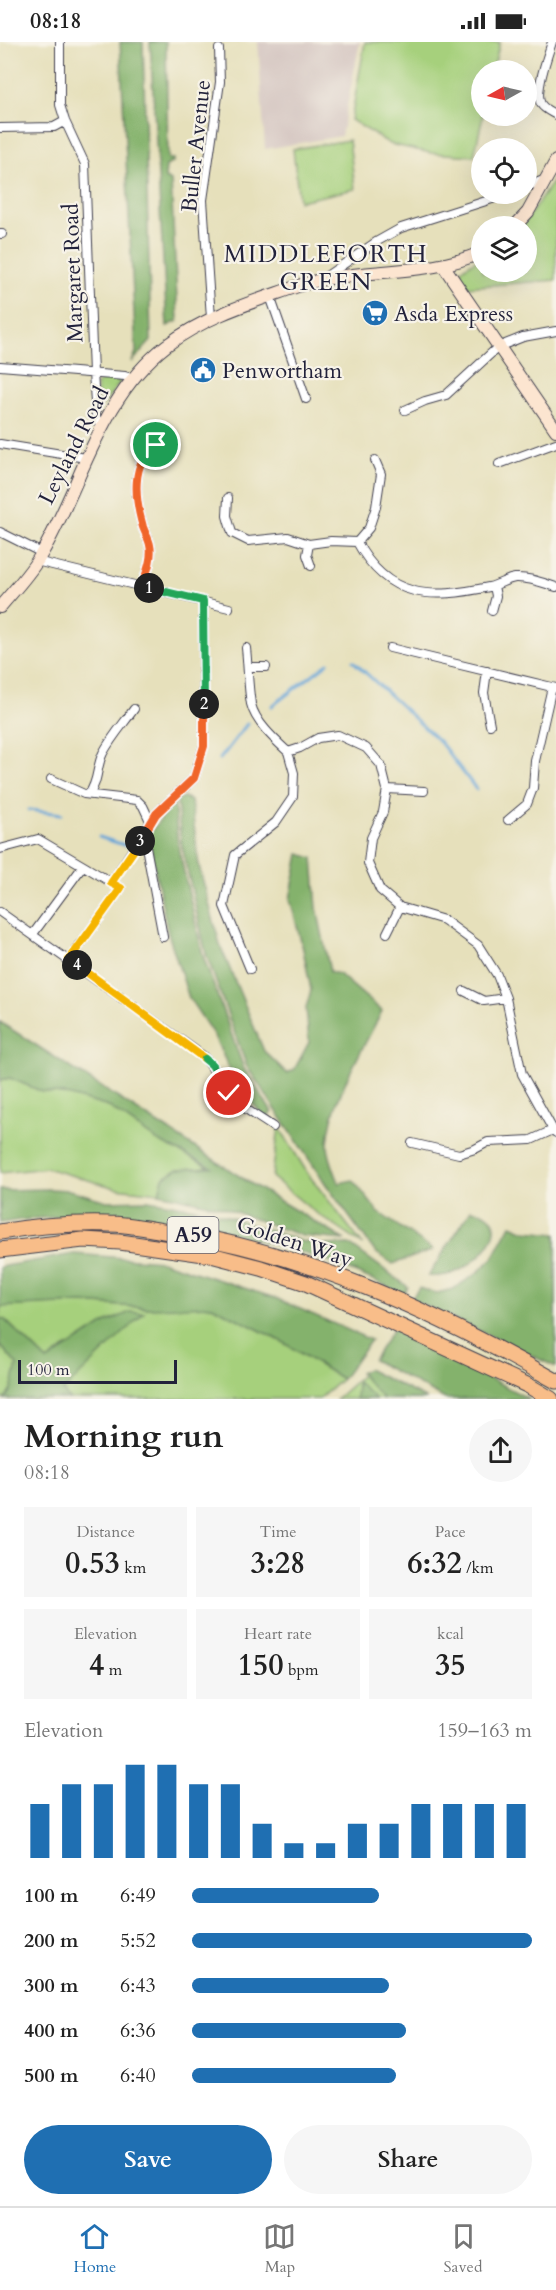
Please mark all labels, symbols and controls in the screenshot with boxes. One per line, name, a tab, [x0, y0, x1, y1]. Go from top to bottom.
text: 08:18	[30, 6, 81, 36]
north arrow	[471, 60, 537, 126]
map controls	[471, 60, 537, 282]
street label: Buller Avenue	[174, 78, 218, 214]
button: locate	[471, 138, 537, 204]
street label: Margaret Road	[56, 203, 90, 343]
button: layers	[471, 216, 537, 282]
district label: MIDDLEFORTH GREEN	[224, 238, 428, 299]
supermarket icon: Asda Express	[360, 298, 390, 328]
place label: Asda Express	[394, 299, 513, 329]
public building icon: Penwortham	[188, 355, 218, 385]
place label: Penwortham	[222, 356, 343, 386]
street label: Leyland Road	[31, 381, 117, 510]
pin	[130, 419, 181, 470]
icon: arrive	[139, 428, 172, 461]
pin: 1	[134, 573, 164, 603]
text: 1	[145, 577, 153, 599]
pin: 2	[189, 689, 219, 719]
text: 2	[200, 693, 208, 715]
pin: 3	[125, 826, 155, 856]
text: 3	[136, 830, 144, 852]
pin: 4	[62, 950, 92, 980]
text: 4	[73, 954, 81, 976]
pin	[203, 1067, 254, 1118]
icon: check	[212, 1076, 245, 1109]
street label: Golden Way	[233, 1209, 357, 1275]
road number: A59	[168, 1217, 218, 1253]
scale bar	[18, 1357, 177, 1384]
text: 100 m	[27, 1359, 69, 1381]
text: Morning run	[24, 1414, 224, 1459]
button: share	[469, 1419, 532, 1482]
text: 08:18	[24, 1459, 70, 1486]
text: Distance	[76, 1521, 135, 1543]
text: Time	[259, 1521, 297, 1543]
text: Pace	[435, 1521, 466, 1543]
text: 0.53	[65, 1543, 120, 1584]
text: 3:28	[251, 1543, 305, 1584]
text: 6:32	[407, 1543, 462, 1584]
text: km	[120, 1557, 146, 1579]
text: /km	[462, 1557, 494, 1579]
text: Elevation	[74, 1623, 137, 1645]
text: Heart rate	[244, 1623, 312, 1645]
text: kcal	[437, 1623, 464, 1645]
text: 4	[89, 1645, 104, 1686]
text: 150	[237, 1645, 284, 1686]
text: 35	[435, 1645, 466, 1686]
text: m	[104, 1659, 122, 1681]
text: bpm	[284, 1659, 319, 1681]
text: Elevation	[24, 1717, 103, 1744]
text: 159–163 m	[437, 1717, 532, 1744]
text: 100 m	[24, 1882, 79, 1909]
text: 6:49	[120, 1882, 156, 1909]
text: 200 m	[24, 1927, 79, 1954]
text: 5:52	[120, 1927, 156, 1954]
text: 300 m	[24, 1972, 79, 1999]
text: 6:43	[120, 1972, 156, 1999]
text: 400 m	[24, 2017, 79, 2044]
text: 6:36	[120, 2017, 156, 2044]
text: 500 m	[24, 2062, 79, 2089]
text: 6:40	[120, 2062, 156, 2089]
button: Save	[24, 2125, 272, 2194]
button: Share	[284, 2125, 532, 2194]
tab: Home	[74, 2220, 116, 2278]
tab: Map	[263, 2220, 296, 2278]
tab: Saved	[444, 2220, 482, 2278]

